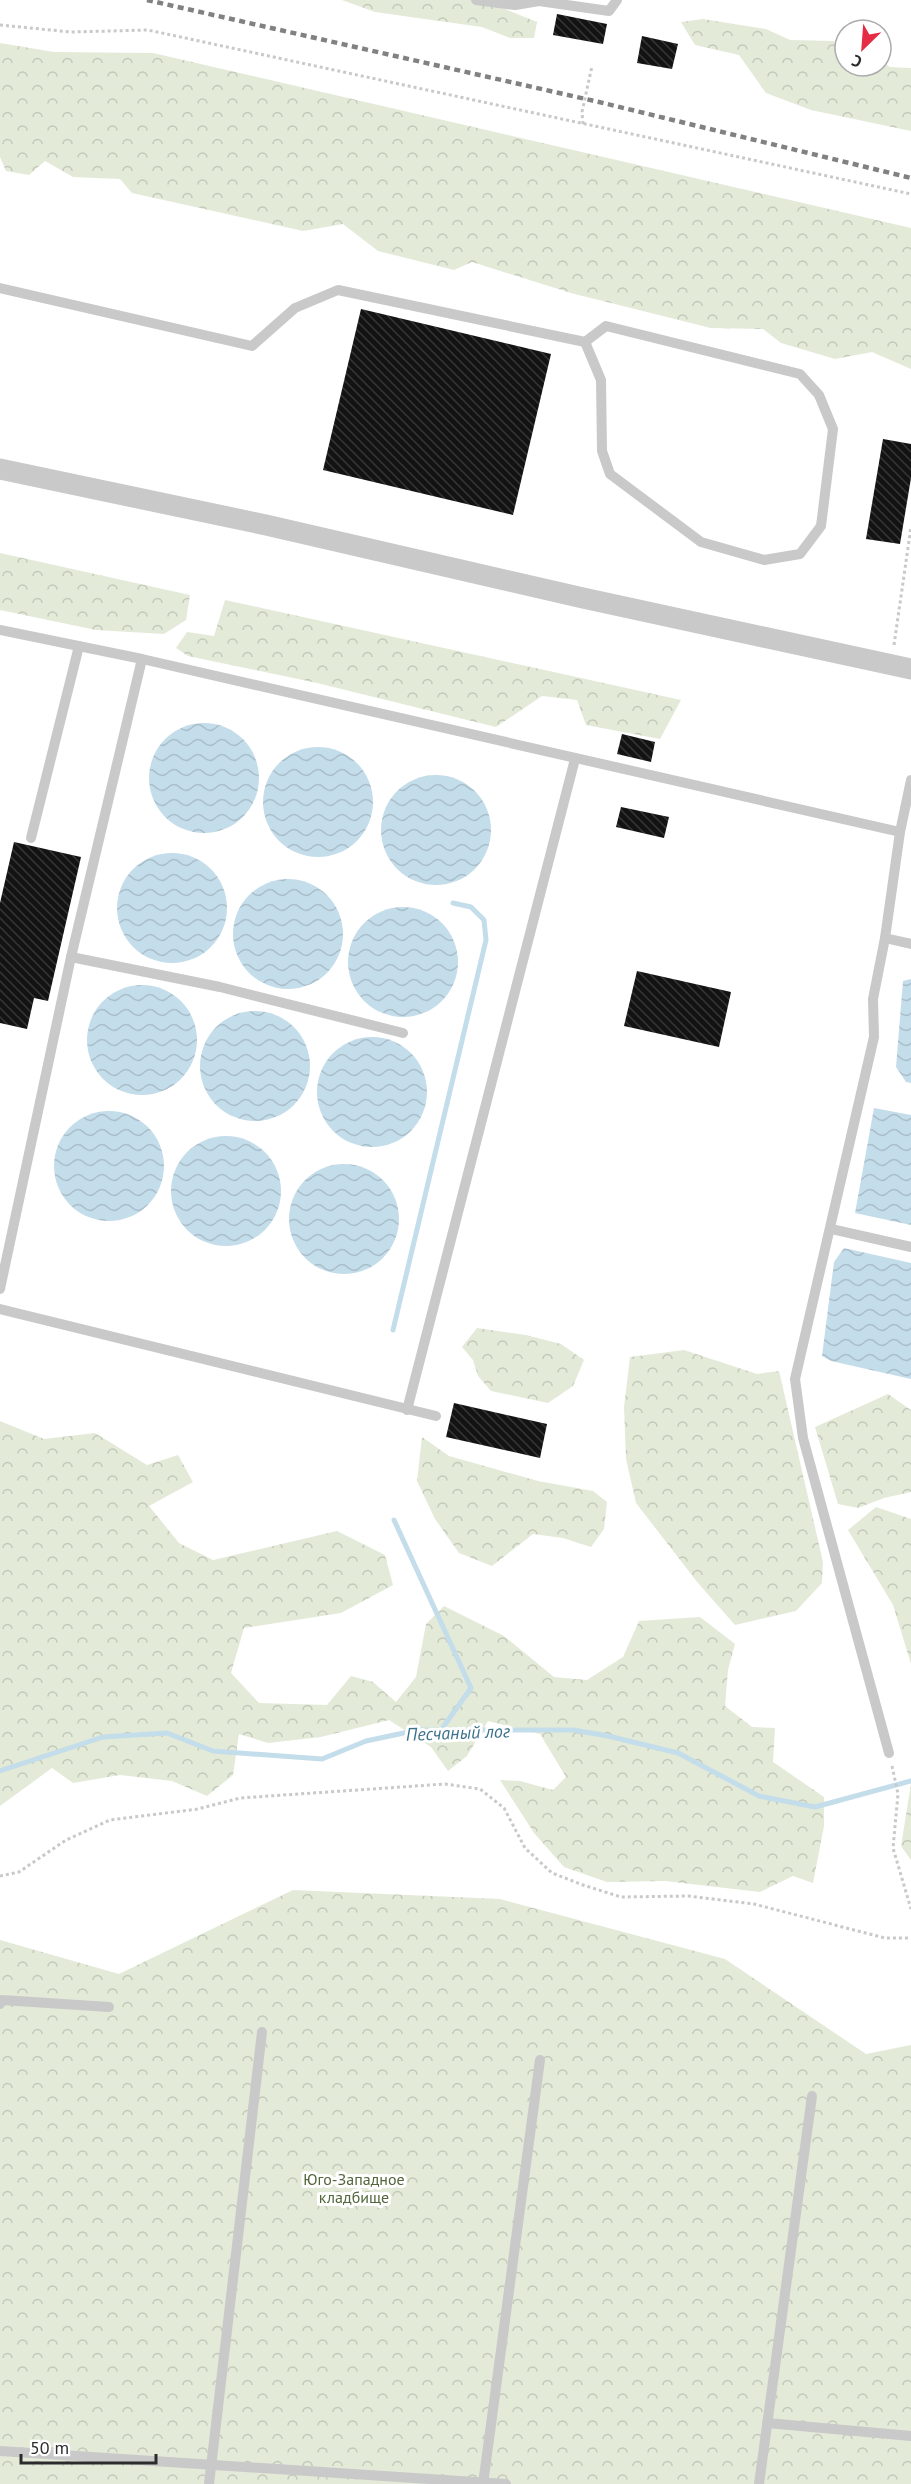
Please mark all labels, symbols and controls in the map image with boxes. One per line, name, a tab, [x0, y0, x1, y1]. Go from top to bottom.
north arrow	[833, 18, 893, 78]
text: С	[848, 51, 865, 73]
water label: Песчаный лог	[405, 1719, 511, 1746]
park label: Юго-Западное кладбище	[303, 2169, 405, 2207]
scale bar	[21, 2427, 156, 2465]
text: 50 m	[30, 2436, 69, 2459]

